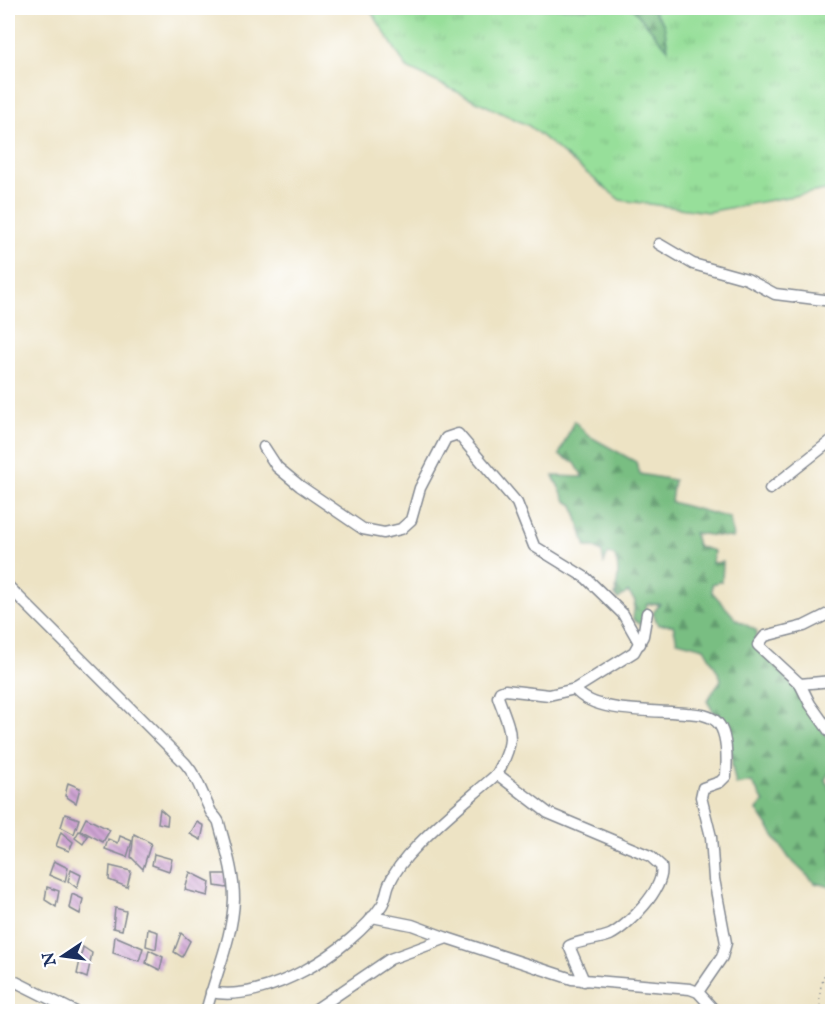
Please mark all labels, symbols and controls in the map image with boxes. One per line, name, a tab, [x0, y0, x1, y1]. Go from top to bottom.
north arrow	[33, 926, 93, 986]
text: N	[39, 950, 62, 969]

